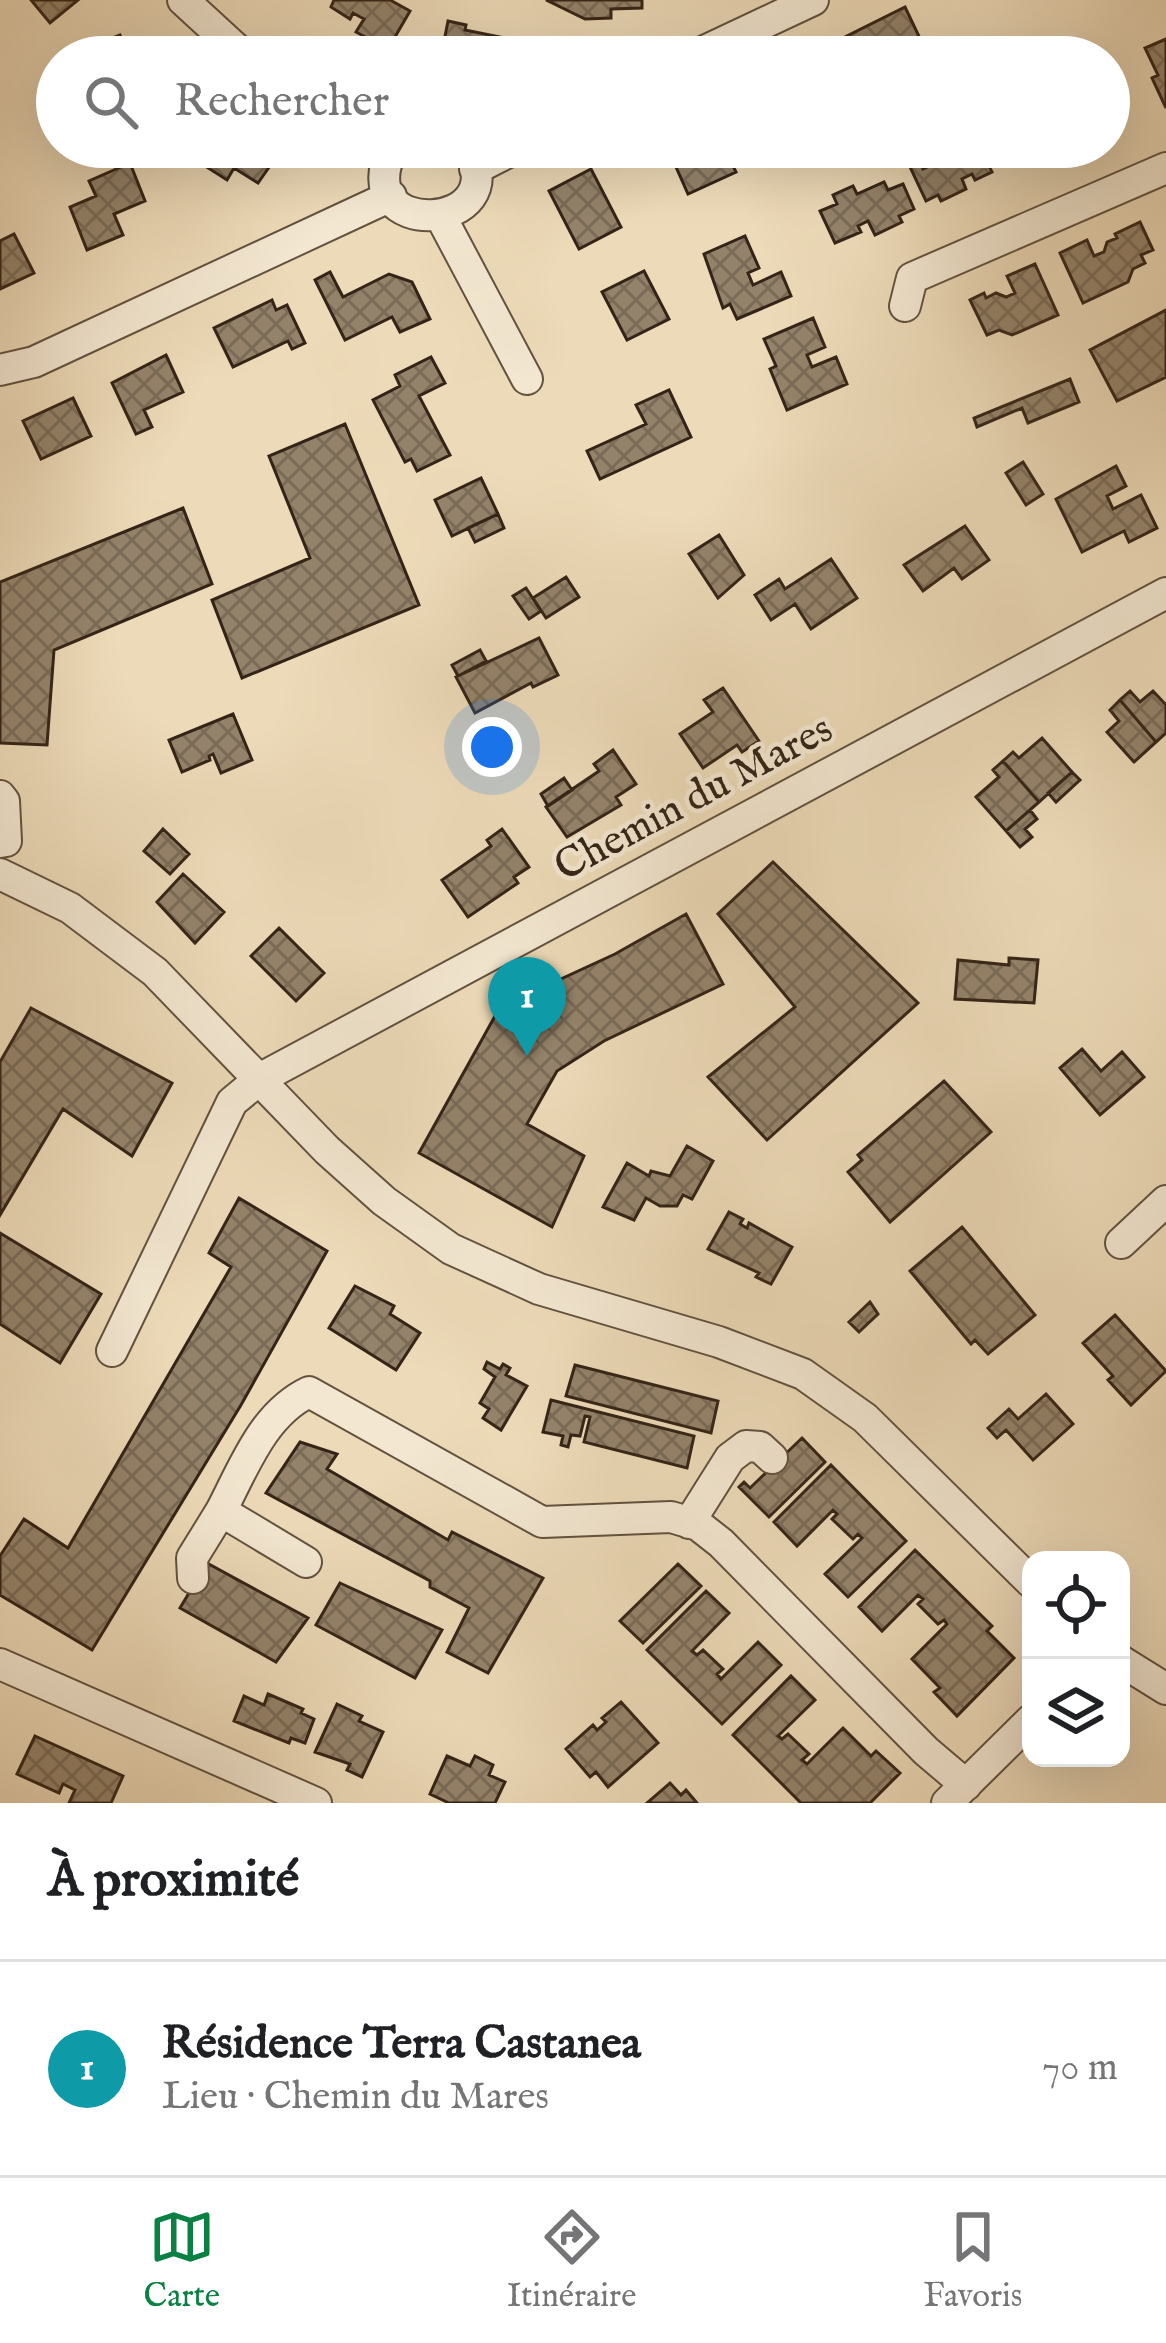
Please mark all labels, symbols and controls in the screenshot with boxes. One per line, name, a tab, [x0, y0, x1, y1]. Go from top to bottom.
search box	[36, 36, 1130, 168]
icon: search	[78, 69, 144, 135]
text: Rechercher	[174, 74, 389, 131]
street label: Chemin du Mares	[546, 703, 842, 895]
your location	[462, 717, 522, 777]
pin: 1	[488, 957, 566, 1056]
map controls	[1022, 1551, 1130, 1767]
button: locate	[1022, 1551, 1130, 1659]
button: layers	[1022, 1659, 1130, 1767]
text: À proximité	[48, 1849, 299, 1914]
text: Résidence Terra Castanea	[162, 2016, 641, 2073]
text: 1	[80, 2044, 94, 2093]
text: 70 m	[1042, 2044, 1118, 2093]
text: Lieu · Chemin du Mares	[162, 2073, 549, 2122]
tab: Carte	[144, 2204, 220, 2318]
tab: Itinéraire	[507, 2204, 636, 2318]
tab: Favoris	[924, 2204, 1022, 2318]

